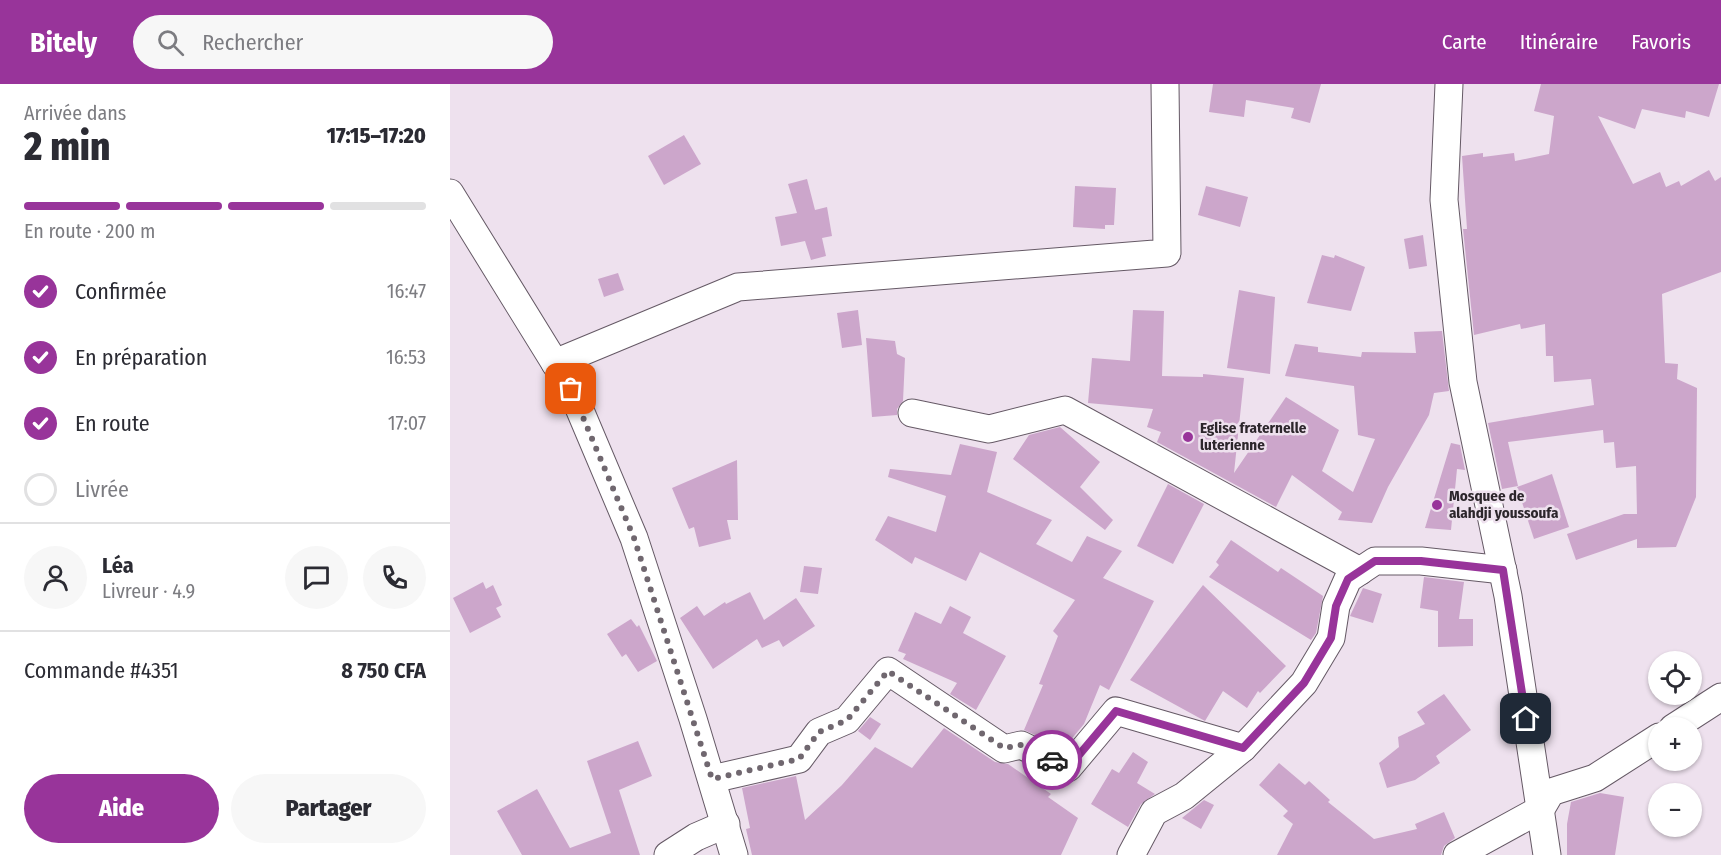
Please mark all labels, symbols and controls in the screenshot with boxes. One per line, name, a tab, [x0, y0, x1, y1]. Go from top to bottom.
search box	[133, 15, 553, 69]
text: Bitely	[30, 26, 97, 59]
icon: search	[154, 26, 187, 59]
text: Rechercher	[202, 29, 303, 56]
text: Carte	[1442, 29, 1487, 55]
text: Itinéraire	[1520, 29, 1598, 55]
text: Favoris	[1631, 29, 1691, 55]
text: Arrivée dans	[24, 101, 126, 125]
text: 17:15–17:20	[326, 122, 426, 149]
text: 2 min	[24, 124, 110, 170]
text: En route · 200 m	[24, 219, 155, 243]
icon: check	[24, 275, 57, 308]
text: Confirmée	[75, 278, 167, 305]
text: 16:47	[387, 279, 426, 303]
icon: check	[24, 341, 57, 374]
text: En préparation	[75, 344, 207, 371]
text: 16:53	[386, 345, 426, 369]
pin	[545, 363, 596, 414]
icon: bag	[554, 372, 587, 405]
icon: check	[24, 407, 57, 440]
text: En route	[75, 410, 150, 437]
text: 17:07	[388, 411, 426, 435]
place label: Eglise fraternelle luterienne	[1200, 419, 1307, 454]
marker: Eglise fraternelle luterienne	[1181, 430, 1195, 444]
text: Livrée	[75, 476, 129, 503]
place label: Mosquee de alahdji youssoufa	[1449, 487, 1559, 522]
marker: Mosquee de alahdji youssoufa	[1430, 498, 1444, 512]
button: person	[24, 546, 87, 609]
button: chat	[285, 546, 348, 609]
button: phone	[363, 546, 426, 609]
text: Léa	[102, 552, 134, 579]
text: Livreur · 4.9	[102, 579, 195, 603]
map controls	[1648, 651, 1702, 837]
button: locate	[1648, 651, 1702, 705]
text: Commande #4351	[24, 657, 179, 684]
text: 8 750 CFA	[341, 657, 426, 684]
pin	[1500, 693, 1551, 744]
icon: home	[1509, 702, 1542, 735]
button: +	[1648, 717, 1702, 771]
courier	[1022, 730, 1082, 790]
icon: car	[1036, 744, 1069, 777]
button: Aide	[24, 774, 219, 843]
button: Partager	[231, 774, 426, 843]
button: −	[1648, 783, 1702, 837]

